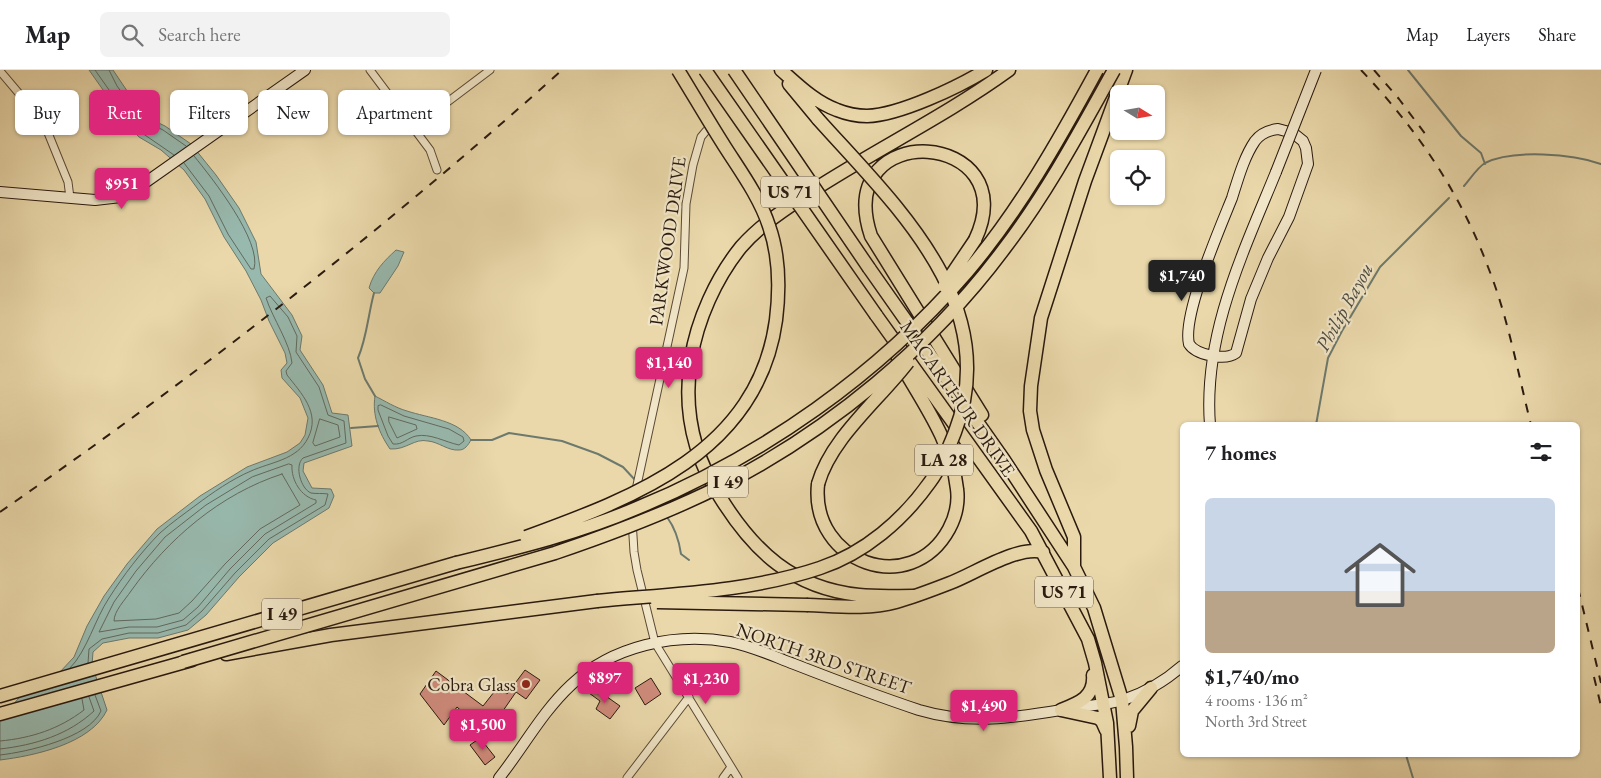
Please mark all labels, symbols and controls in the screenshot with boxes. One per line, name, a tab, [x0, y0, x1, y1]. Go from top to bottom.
search box	[100, 12, 450, 57]
text: Map	[25, 19, 70, 50]
icon: search	[118, 21, 146, 49]
text: Search here	[158, 22, 241, 47]
text: Map	[1406, 23, 1438, 46]
text: Layers	[1466, 23, 1510, 46]
text: Share	[1538, 23, 1576, 46]
north arrow	[1110, 85, 1165, 140]
map controls	[1110, 85, 1165, 205]
chip: Buy	[15, 90, 79, 135]
chip: Rent	[89, 90, 160, 135]
chip: Filters	[170, 90, 248, 135]
chip: New	[258, 90, 328, 135]
chip: Apartment	[338, 90, 450, 135]
button: locate	[1110, 150, 1165, 205]
street label: PARKWOOD DRIVE	[643, 155, 692, 327]
pin: $951	[92, 168, 152, 210]
text: $951	[106, 173, 138, 194]
road number: US 71	[761, 176, 819, 208]
water label: Philip Bayou	[1309, 258, 1379, 356]
pin: $1,740	[1141, 260, 1223, 302]
text: $1,740	[1159, 265, 1205, 286]
street label: MACARTHUR DRIVE	[894, 315, 1021, 482]
pin: $1,140	[628, 346, 710, 389]
text: $1,140	[646, 352, 692, 373]
icon: filters	[1527, 438, 1555, 466]
text: 7 homes	[1205, 439, 1277, 466]
road number: LA 28	[915, 444, 973, 476]
road number: I 49	[708, 467, 748, 498]
icon: home	[1335, 530, 1425, 620]
road number: US 71	[1035, 577, 1093, 608]
road number: I 49	[262, 598, 302, 630]
street label: NORTH 3RD STREET	[733, 617, 915, 700]
pin: $897	[575, 662, 635, 704]
pin: $1,230	[665, 662, 747, 705]
text: $1,740/mo	[1205, 663, 1299, 690]
text: $897	[589, 667, 621, 688]
text: $1,230	[683, 668, 729, 689]
place label: Cobra Glass	[427, 672, 516, 697]
marker: Cobra Glass	[520, 678, 532, 690]
pin: $1,490	[943, 690, 1025, 732]
text: 4 rooms · 136 m²	[1205, 690, 1308, 711]
text: $1,490	[961, 695, 1007, 716]
pin: $1,500	[442, 708, 524, 751]
text: North 3rd Street	[1205, 711, 1307, 732]
text: $1,500	[460, 714, 506, 735]

